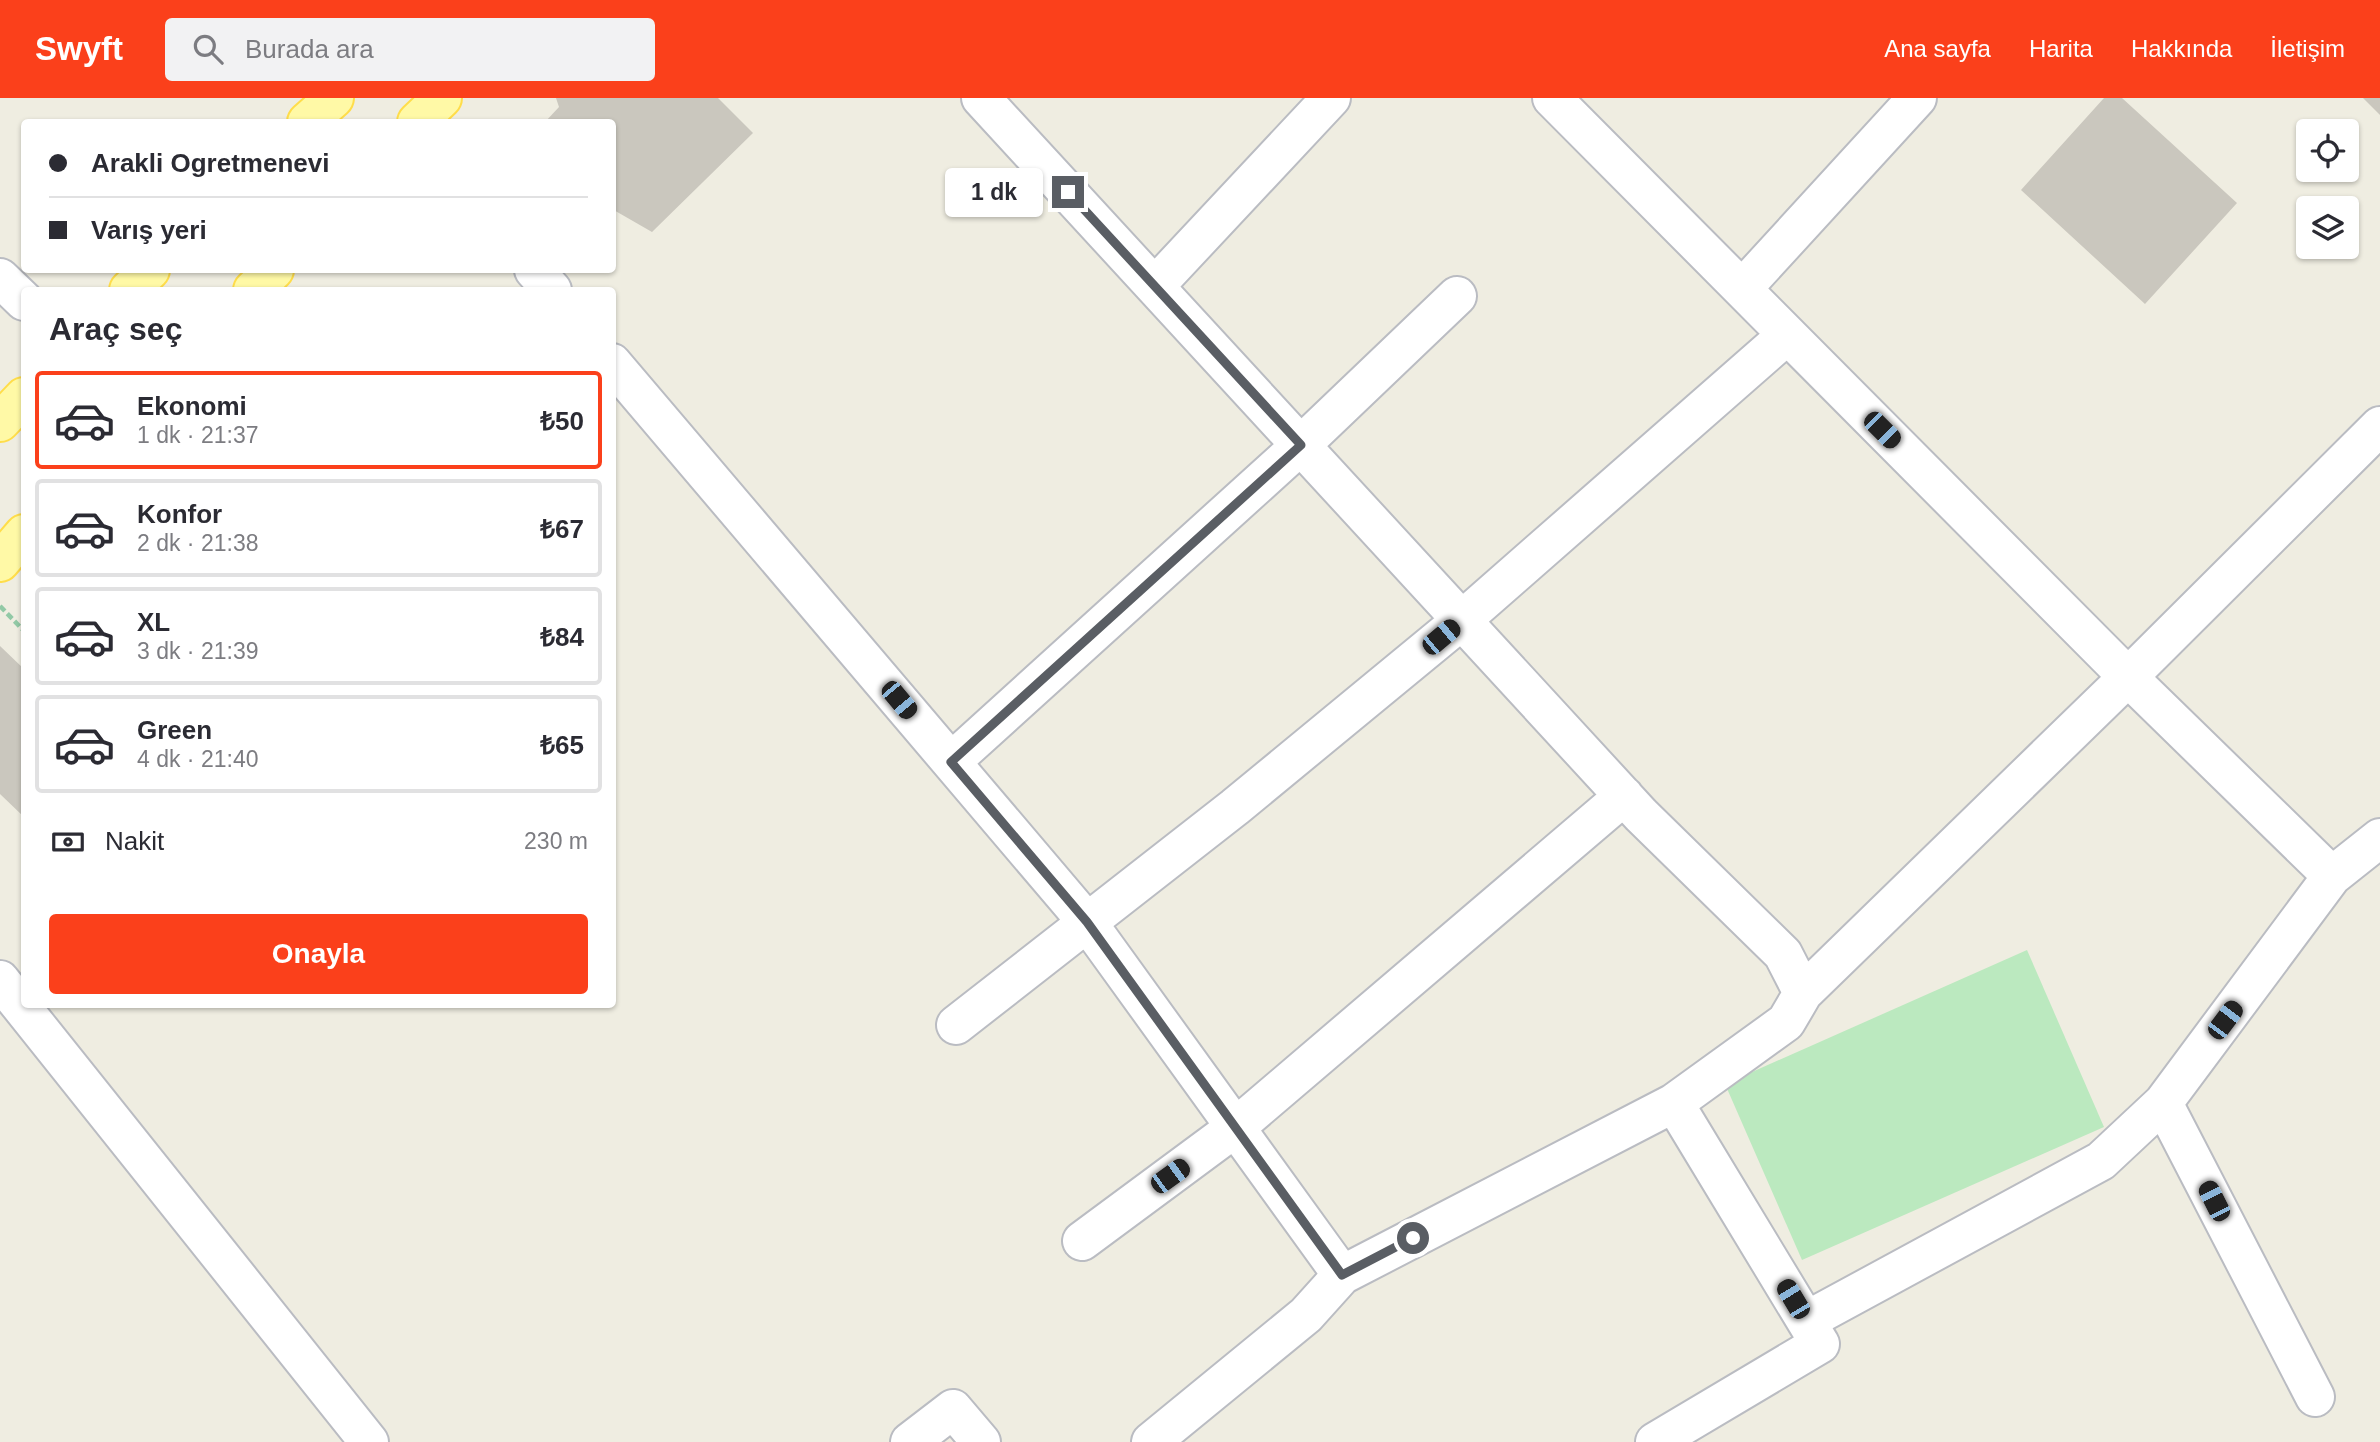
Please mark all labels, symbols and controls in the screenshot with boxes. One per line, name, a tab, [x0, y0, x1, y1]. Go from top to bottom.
search box	[165, 18, 655, 81]
text: Swyft	[35, 30, 123, 67]
icon: search	[189, 30, 227, 68]
text: Burada ara	[245, 34, 374, 64]
text: Ana sayfa	[1884, 35, 1991, 62]
text: Harita	[2029, 35, 2093, 62]
text: Hakkında	[2131, 35, 2232, 62]
text: İletişim	[2270, 35, 2345, 62]
map controls	[2296, 119, 2359, 259]
button: locate	[2296, 119, 2359, 182]
text: Arakli Ogretmenevi	[91, 148, 329, 178]
callout: 1 dk	[946, 168, 1044, 217]
route end	[1052, 176, 1084, 208]
text: 1 dk	[971, 179, 1017, 205]
button: layers	[2296, 196, 2359, 259]
text: Varış yeri	[91, 215, 207, 245]
text: Araç seç	[49, 311, 182, 347]
icon: car	[53, 389, 116, 452]
text: Ekonomi	[137, 391, 247, 421]
text: ₺50	[540, 406, 584, 436]
car	[1860, 408, 1905, 452]
text: 1 dk · 21:37	[137, 422, 258, 448]
icon: car	[53, 497, 116, 560]
text: Konfor	[137, 499, 222, 529]
text: ₺67	[540, 514, 584, 544]
text: 2 dk · 21:38	[137, 530, 258, 556]
icon: car	[53, 605, 116, 668]
text: XL	[137, 607, 170, 637]
car	[1419, 615, 1464, 659]
text: ₺84	[540, 622, 584, 652]
text: 3 dk · 21:39	[137, 638, 258, 664]
car	[878, 677, 921, 723]
icon: car	[53, 713, 116, 776]
text: Green	[137, 715, 212, 745]
text: ₺65	[540, 730, 584, 760]
text: 4 dk · 21:40	[137, 746, 258, 772]
icon: cash	[49, 823, 87, 861]
text: Nakit	[105, 826, 164, 856]
text: 230 m	[524, 828, 588, 854]
button: Onayla	[49, 914, 588, 994]
car	[2204, 997, 2247, 1043]
car	[1147, 1155, 1194, 1197]
car	[2196, 1178, 2233, 1224]
route start	[1397, 1222, 1429, 1254]
car	[1774, 1276, 1813, 1322]

